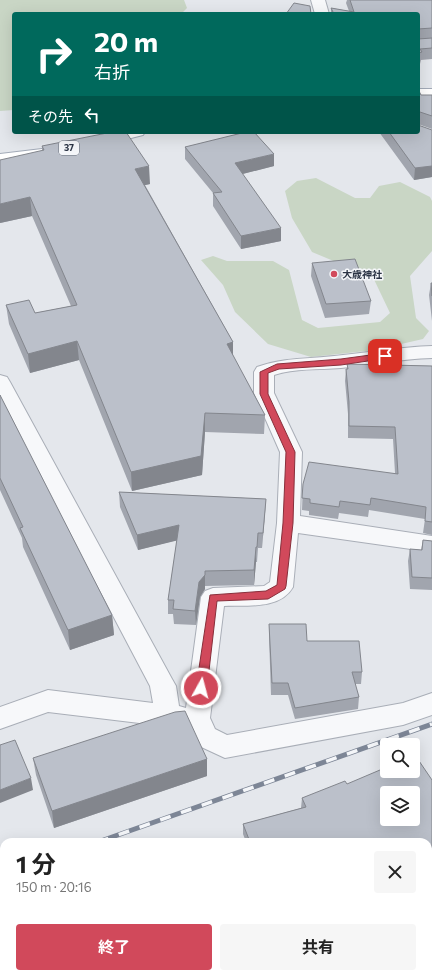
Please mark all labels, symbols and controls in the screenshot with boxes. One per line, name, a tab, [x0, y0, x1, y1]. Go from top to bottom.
text: 20 m	[94, 24, 158, 58]
icon: right	[28, 28, 80, 80]
text: 右折	[94, 61, 130, 83]
icon: left	[81, 104, 103, 126]
text: その先	[28, 107, 73, 125]
road number: 37	[59, 141, 79, 155]
place label: 大歳神社	[342, 268, 383, 280]
marker: 大歳神社	[329, 269, 339, 279]
pin	[368, 339, 402, 373]
icon: arrive	[374, 345, 396, 367]
position arrow	[180, 667, 222, 709]
map controls	[380, 738, 420, 826]
button: search	[380, 738, 420, 778]
button: layers	[380, 786, 420, 826]
text: 1 分	[16, 849, 55, 878]
button: close	[374, 851, 416, 893]
text: 150 m · 20:16	[16, 879, 92, 895]
button: 終了	[16, 924, 212, 970]
button: 共有	[220, 924, 416, 970]

